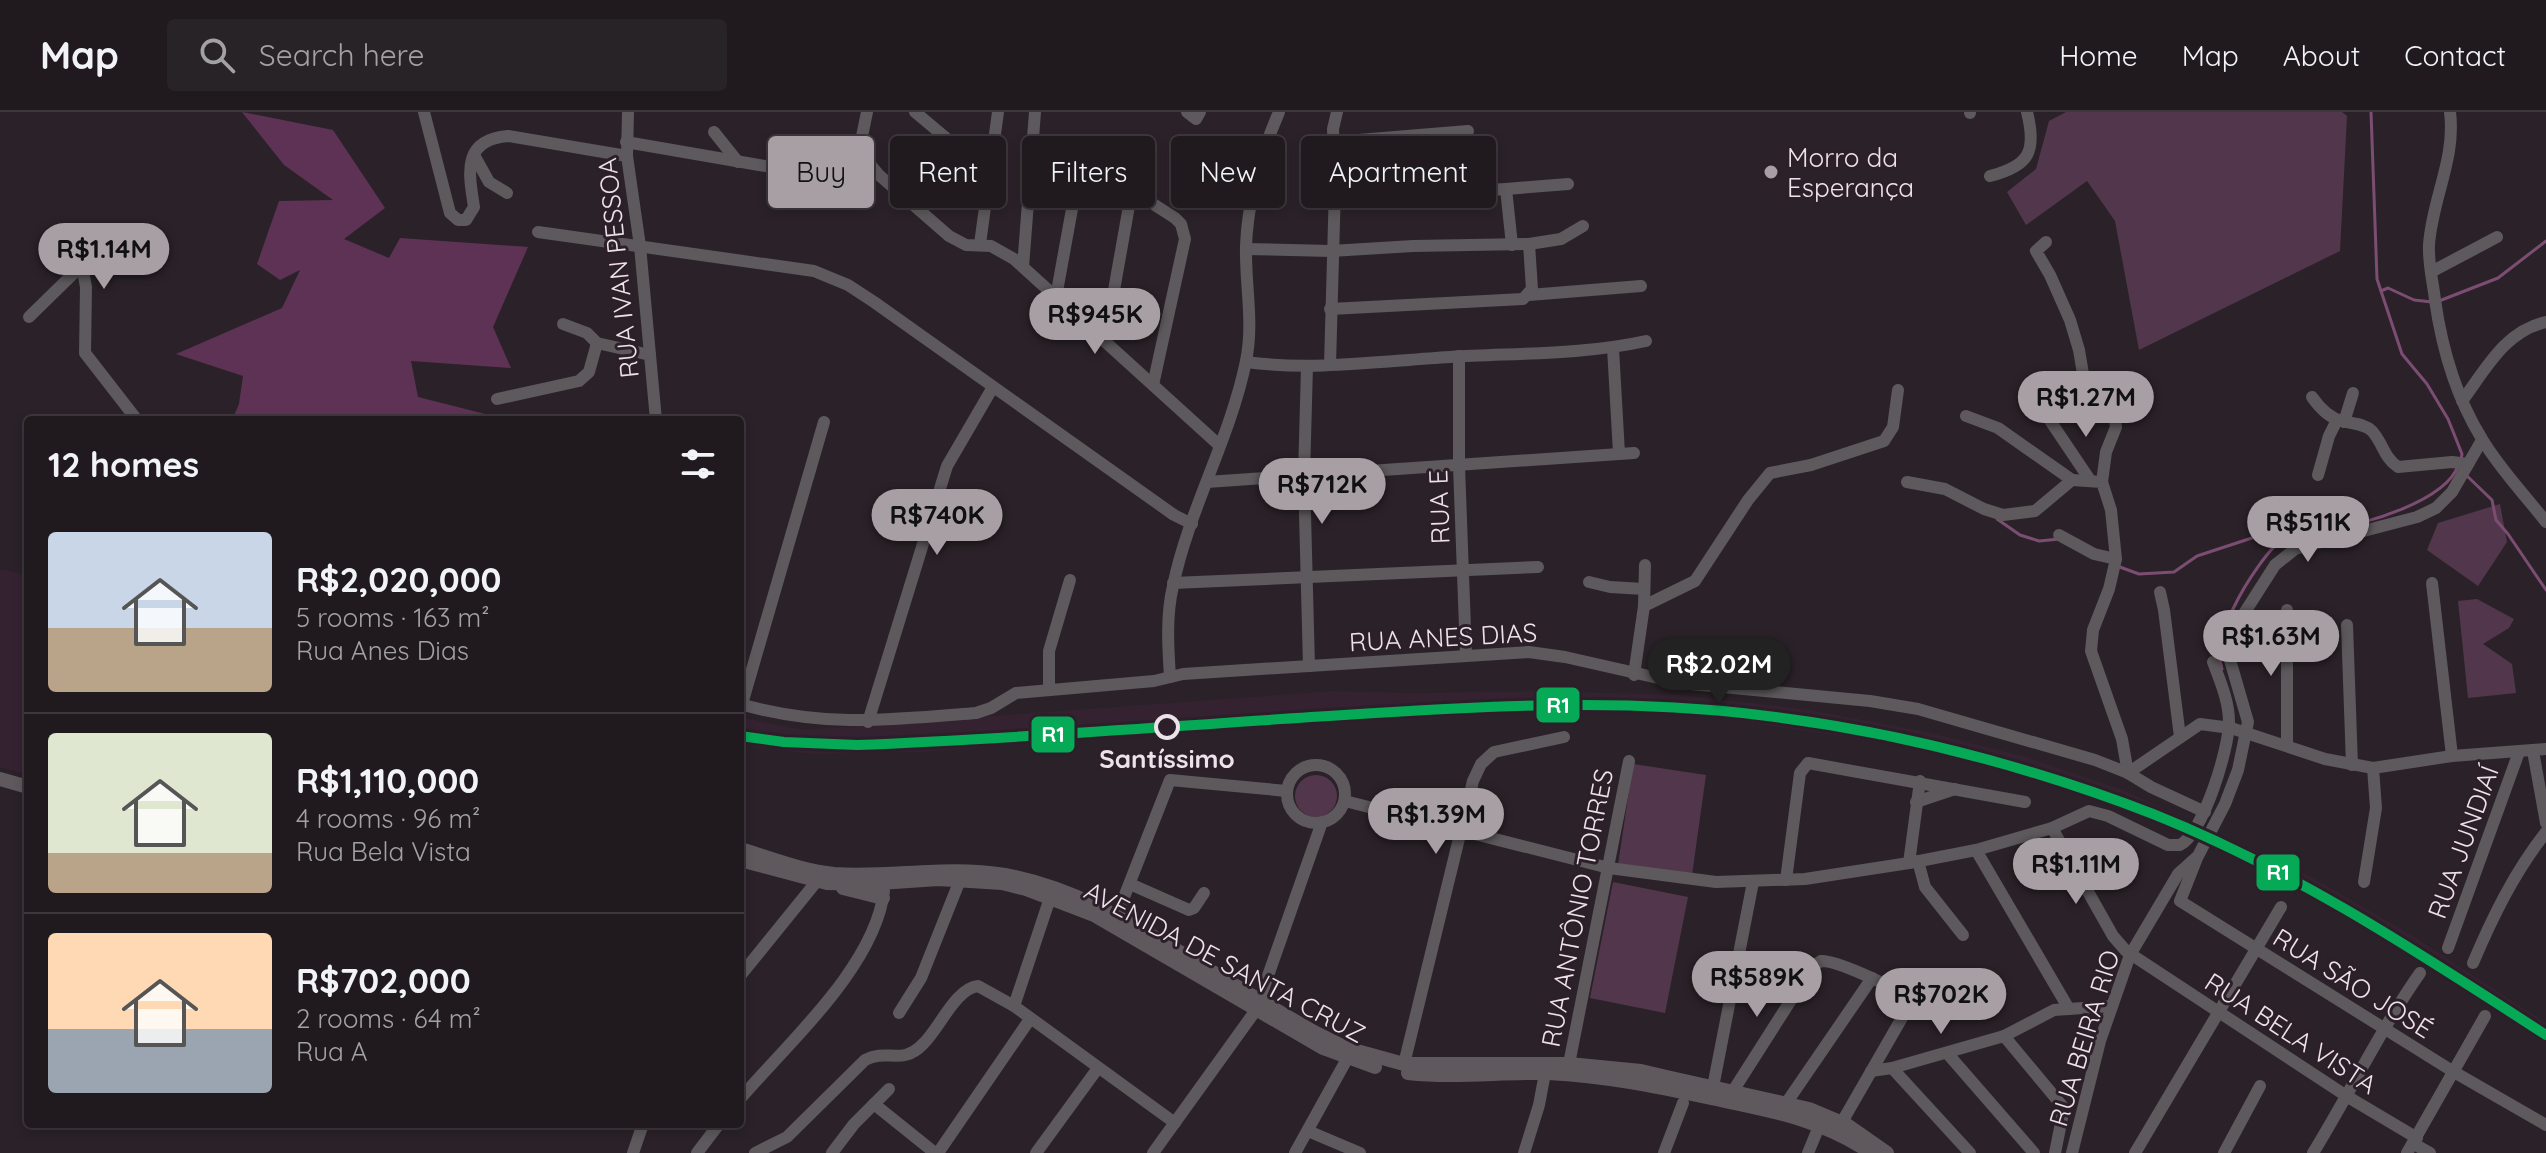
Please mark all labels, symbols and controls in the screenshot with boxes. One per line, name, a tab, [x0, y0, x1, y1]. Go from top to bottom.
search box	[167, 19, 727, 91]
text: Map	[40, 31, 119, 79]
icon: search	[195, 33, 239, 77]
text: Search here	[259, 36, 424, 74]
text: Home	[2059, 38, 2138, 73]
text: Map	[2182, 38, 2239, 73]
text: About	[2283, 38, 2360, 73]
text: Contact	[2404, 38, 2506, 73]
chip: Buy	[768, 136, 874, 208]
chip: Rent	[890, 136, 1006, 208]
chip: Filters	[1022, 136, 1155, 208]
chip: New	[1171, 136, 1285, 208]
chip: Apartment	[1301, 136, 1496, 208]
place label: Morro da Esperança	[1787, 141, 1914, 204]
street label: RUA IVAN PESSOA	[590, 156, 646, 380]
marker: Morro da Esperança	[1762, 163, 1780, 181]
pin: R$1.14M	[30, 223, 178, 291]
text: R$1.14M	[56, 232, 152, 265]
pin: R$945K	[1030, 288, 1160, 356]
text: R$945K	[1047, 297, 1143, 330]
pin: R$1.27M	[2012, 371, 2160, 439]
text: R$1.27M	[2036, 380, 2136, 413]
icon: filters	[676, 442, 720, 486]
text: 12 homes	[48, 443, 199, 486]
pin: R$712K	[1257, 458, 1387, 526]
text: R$712K	[1277, 467, 1367, 500]
street label: RUA E	[1421, 469, 1457, 545]
pin: R$740K	[872, 489, 1002, 557]
pin: R$511K	[2243, 496, 2373, 564]
text: R$740K	[890, 498, 984, 531]
text: R$511K	[2265, 505, 2351, 538]
text: R$2,020,000	[296, 558, 501, 601]
icon: home	[112, 564, 208, 660]
text: 5 rooms · 163 m²	[296, 601, 490, 634]
pin: R$1.63M	[2197, 610, 2345, 678]
street label: RUA ANES DIAS	[1348, 616, 1538, 658]
text: R$1.63M	[2221, 619, 2321, 652]
text: Rua Anes Dias	[296, 634, 469, 667]
pin: R$2.02M	[1645, 638, 1793, 706]
text: R$2.02M	[1666, 647, 1772, 680]
line badge: R1	[1535, 686, 1581, 724]
text: R1	[1546, 691, 1570, 719]
line badge: R1	[1030, 715, 1076, 754]
marker: Santíssimo	[1155, 715, 1179, 739]
text: R1	[1041, 720, 1065, 748]
place label: Santíssimo	[1099, 742, 1235, 775]
text: R$1,110,000	[296, 759, 479, 802]
street label: RUA JUNDIAÍ	[2420, 761, 2506, 923]
icon: home	[112, 765, 208, 861]
street label: RUA ANTÔNIO TORRES	[1534, 766, 1620, 1050]
pin: R$1.39M	[1362, 788, 1510, 856]
text: R$1.39M	[1386, 797, 1486, 830]
text: 4 rooms · 96 m²	[296, 802, 480, 835]
text: Rua Bela Vista	[296, 835, 471, 868]
pin: R$1.11M	[2002, 838, 2150, 906]
text: R$1.11M	[2031, 847, 2121, 880]
line badge: R1	[2255, 853, 2301, 892]
text: R1	[2266, 858, 2290, 886]
street label: AVENIDA DE SANTA CRUZ	[1079, 874, 1371, 1050]
street label: RUA SÃO JOSÉ	[2267, 921, 2439, 1045]
street label: RUA BEIRA RIO	[2041, 946, 2127, 1130]
pin: R$589K	[1692, 951, 1822, 1019]
text: R$702,000	[296, 959, 471, 1002]
text: R$589K	[1710, 960, 1804, 993]
icon: home	[112, 965, 208, 1061]
street label: RUA BELA VISTA	[2199, 965, 2383, 1101]
pin: R$702K	[1876, 968, 2006, 1036]
text: R$702K	[1893, 977, 1989, 1010]
text: 2 rooms · 64 m²	[296, 1002, 481, 1035]
text: Rua A	[296, 1035, 368, 1068]

